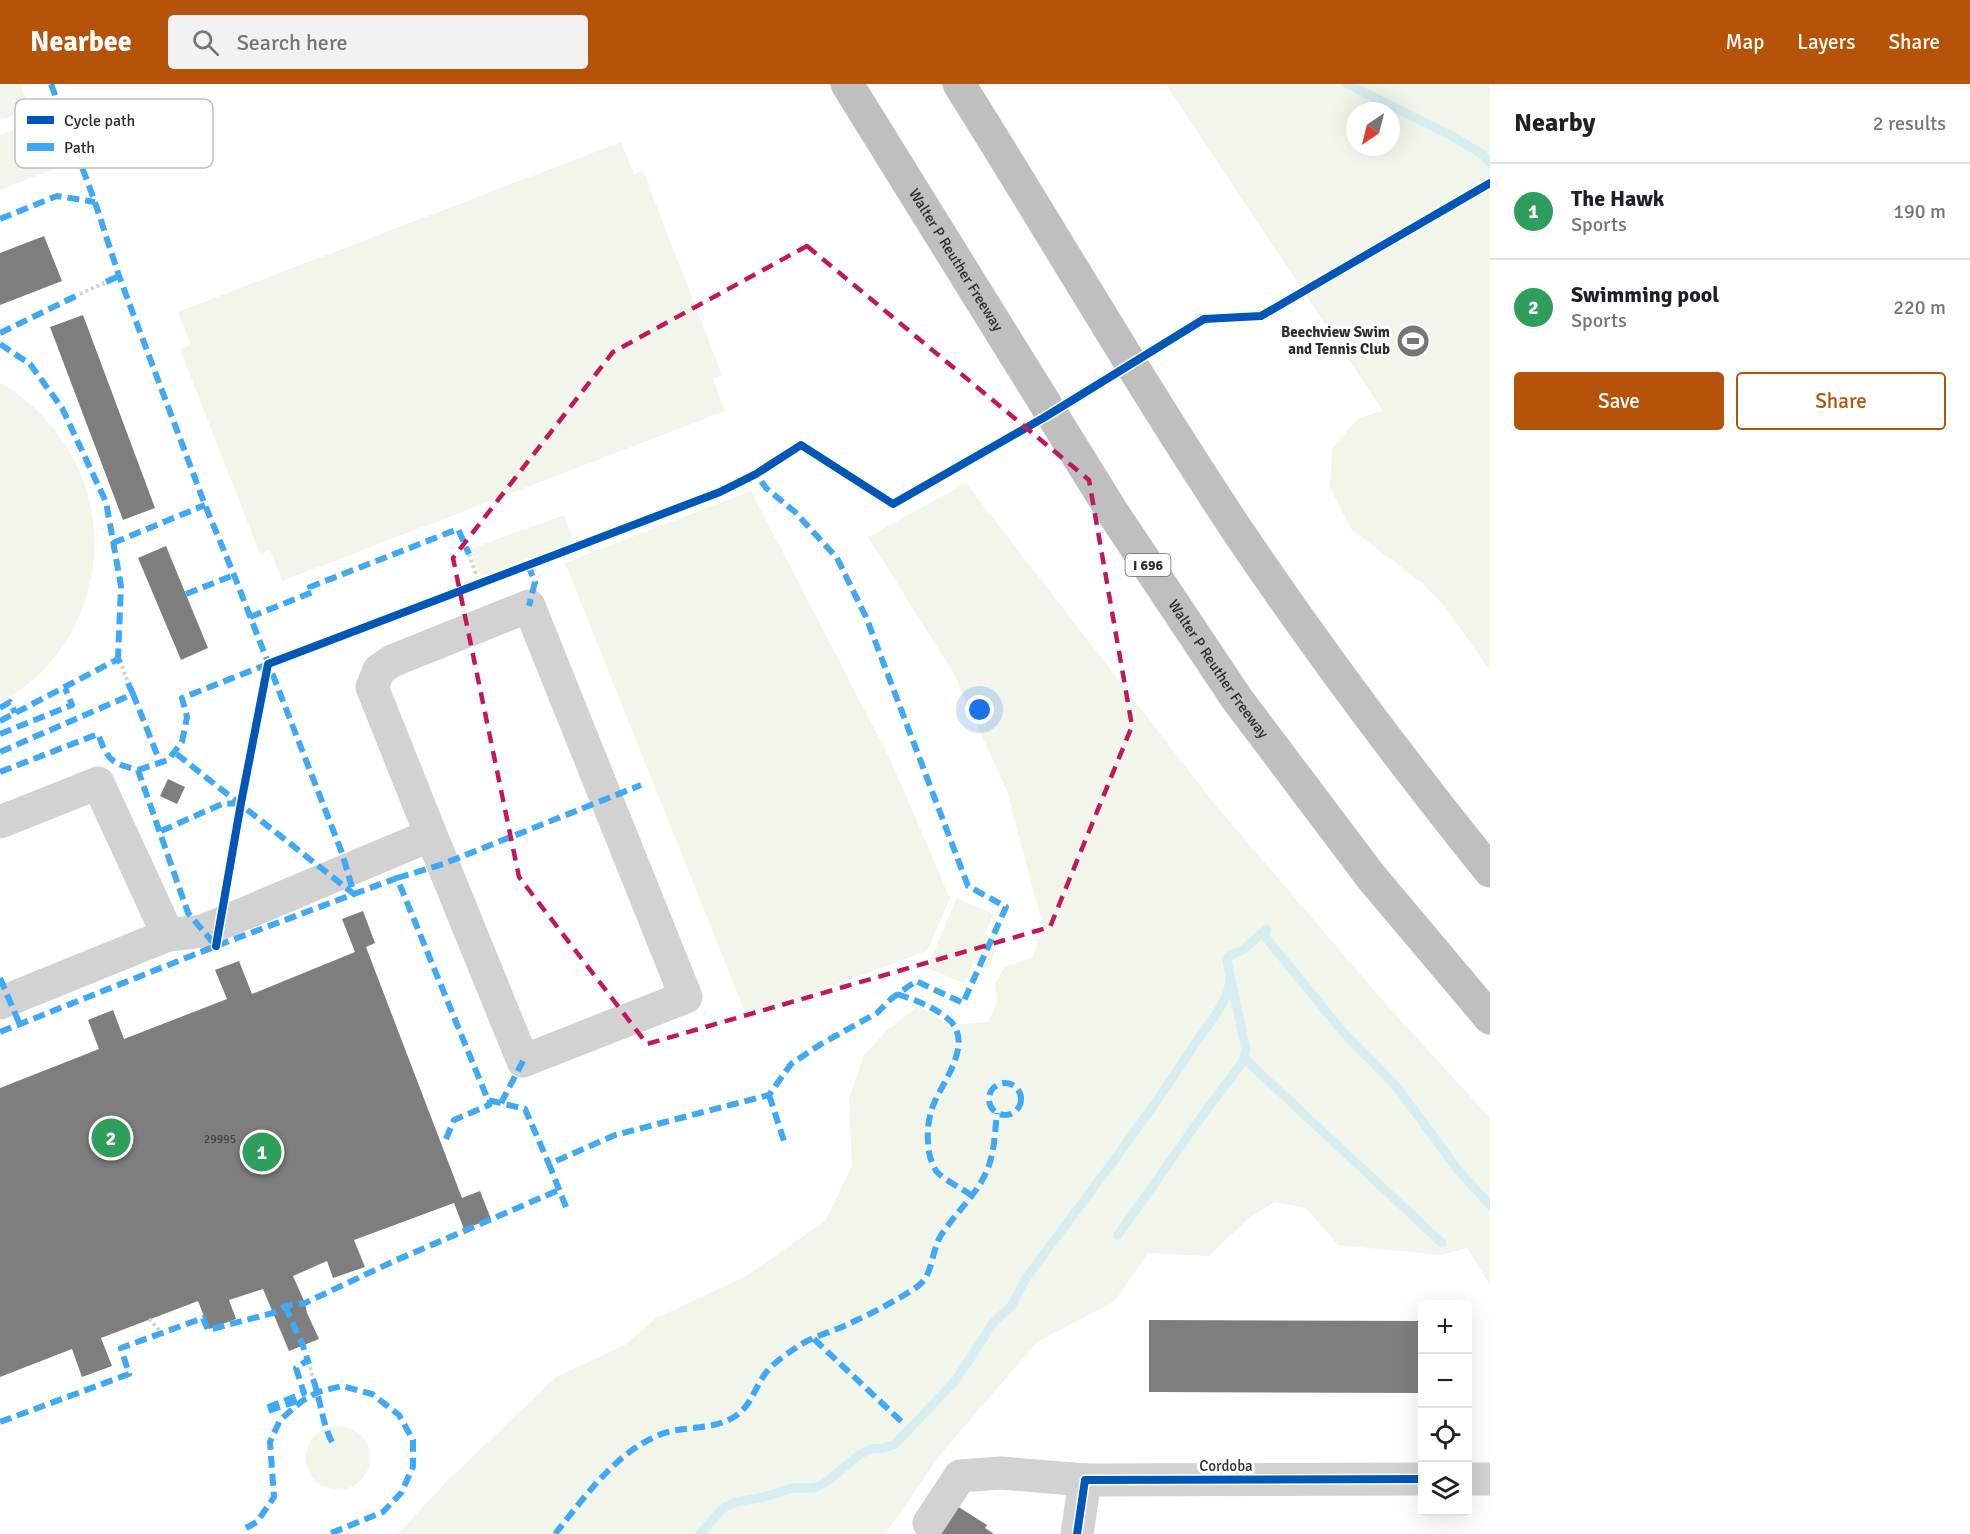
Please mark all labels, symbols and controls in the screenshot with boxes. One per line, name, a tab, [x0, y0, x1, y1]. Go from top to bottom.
search box	[168, 15, 588, 69]
text: Nearbee	[30, 25, 132, 59]
icon: search	[189, 26, 222, 59]
text: Search here	[237, 29, 348, 56]
text: Map	[1726, 29, 1764, 55]
text: Layers	[1797, 29, 1855, 55]
text: Share	[1888, 29, 1940, 55]
legend	[15, 99, 213, 168]
north arrow	[1346, 102, 1400, 156]
text: Nearby	[1514, 107, 1595, 139]
text: Cycle path	[64, 111, 135, 131]
text: 2 results	[1873, 111, 1946, 136]
text: Path	[64, 138, 95, 158]
street label: Walter P Reuther Freeway	[905, 185, 1007, 334]
text: The Hawk	[1571, 185, 1664, 212]
text: 1	[1528, 199, 1539, 224]
text: 190 m	[1893, 199, 1946, 224]
text: Sports	[1571, 212, 1627, 237]
text: Swimming pool	[1571, 281, 1719, 308]
text: 2	[1528, 295, 1539, 320]
text: 220 m	[1893, 295, 1946, 320]
text: Sports	[1571, 308, 1627, 333]
place label: Beechview Swim and Tennis Club	[1281, 323, 1390, 358]
sports icon: Beechview Swim and Tennis Club	[1395, 323, 1431, 359]
button: Save	[1514, 372, 1724, 430]
button: Share	[1736, 372, 1946, 430]
road number: I 696	[1126, 554, 1170, 576]
street label: Walter P Reuther Freeway	[1164, 596, 1272, 742]
your location	[965, 695, 994, 724]
pin: 2	[92, 1116, 130, 1160]
pin: 1	[242, 1130, 282, 1174]
house number: 29995	[204, 1132, 236, 1147]
map controls	[1418, 1300, 1472, 1516]
button: +	[1418, 1300, 1472, 1354]
button: −	[1418, 1354, 1472, 1408]
button: locate	[1418, 1408, 1472, 1462]
street label: Cordoba	[1199, 1457, 1253, 1475]
button: layers	[1418, 1462, 1472, 1516]

